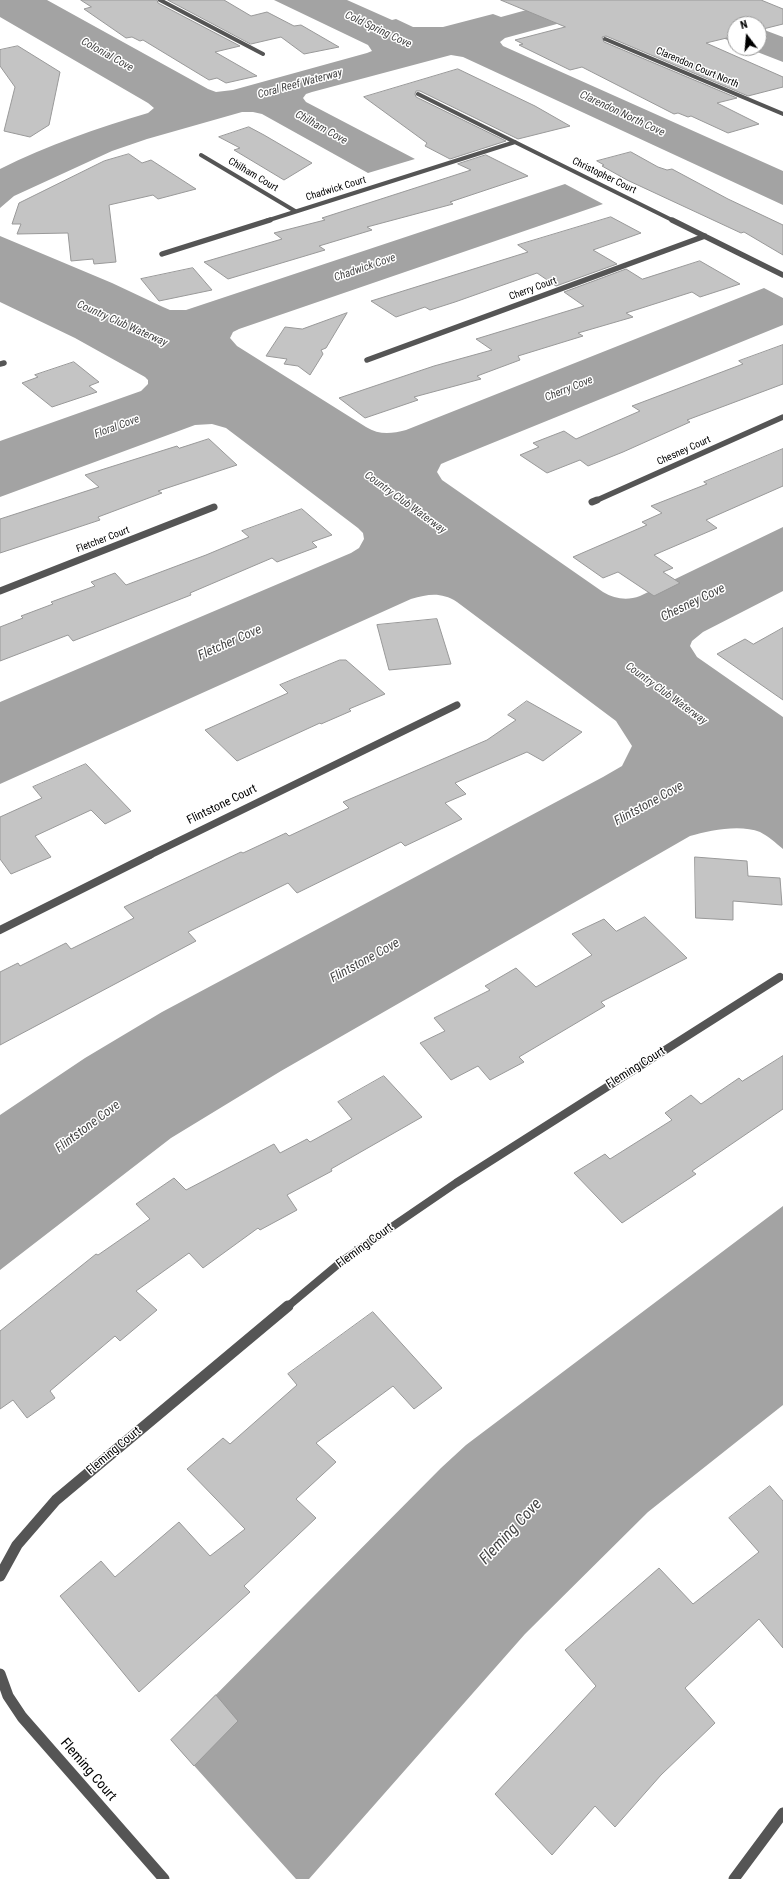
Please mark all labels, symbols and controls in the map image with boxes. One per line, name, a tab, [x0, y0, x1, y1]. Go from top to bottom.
water label: Cold Spring Cove	[343, 9, 413, 51]
north arrow	[727, 16, 767, 56]
text: N	[739, 18, 749, 32]
water label: Colonial Cove	[79, 35, 135, 75]
street label: Clarendon Court North	[654, 45, 740, 91]
water label: Coral Reef Waterway	[256, 66, 344, 102]
water label: Clarendon North Cove	[577, 89, 667, 139]
water label: Chilham Cove	[293, 108, 349, 148]
street label: Chilham Court	[226, 155, 280, 195]
street label: Christopher Court	[570, 155, 638, 197]
street label: Chadwick Court	[304, 174, 368, 204]
water label: Chadwick Cove	[333, 251, 397, 285]
street label: Cherry Court	[508, 275, 558, 303]
water label: Country Club Waterway	[75, 298, 169, 350]
water label: Cherry Cove	[543, 373, 595, 405]
water label: Floral Cove	[93, 413, 141, 441]
street label: Chesney Court	[655, 434, 713, 468]
water label: Country Club Waterway	[362, 469, 448, 537]
street label: Fletcher Court	[75, 524, 131, 556]
water label: Chesney Cove	[658, 581, 728, 625]
water label: Fletcher Cove	[196, 622, 264, 664]
water label: Country Club Waterway	[623, 660, 709, 728]
water label: Flintstone Cove	[612, 779, 686, 829]
street label: Flintstone Court	[185, 782, 259, 828]
water label: Flintstone Cove	[328, 936, 402, 986]
street label: Fleming Court	[604, 1044, 668, 1092]
water label: Flintstone Cove	[53, 1098, 123, 1156]
street label: Fleming Court	[334, 1221, 396, 1271]
street label: Fleming Court	[84, 1424, 144, 1478]
water label: Fleming Cove	[476, 1495, 546, 1569]
street label: Fleming Court	[56, 1735, 120, 1805]

